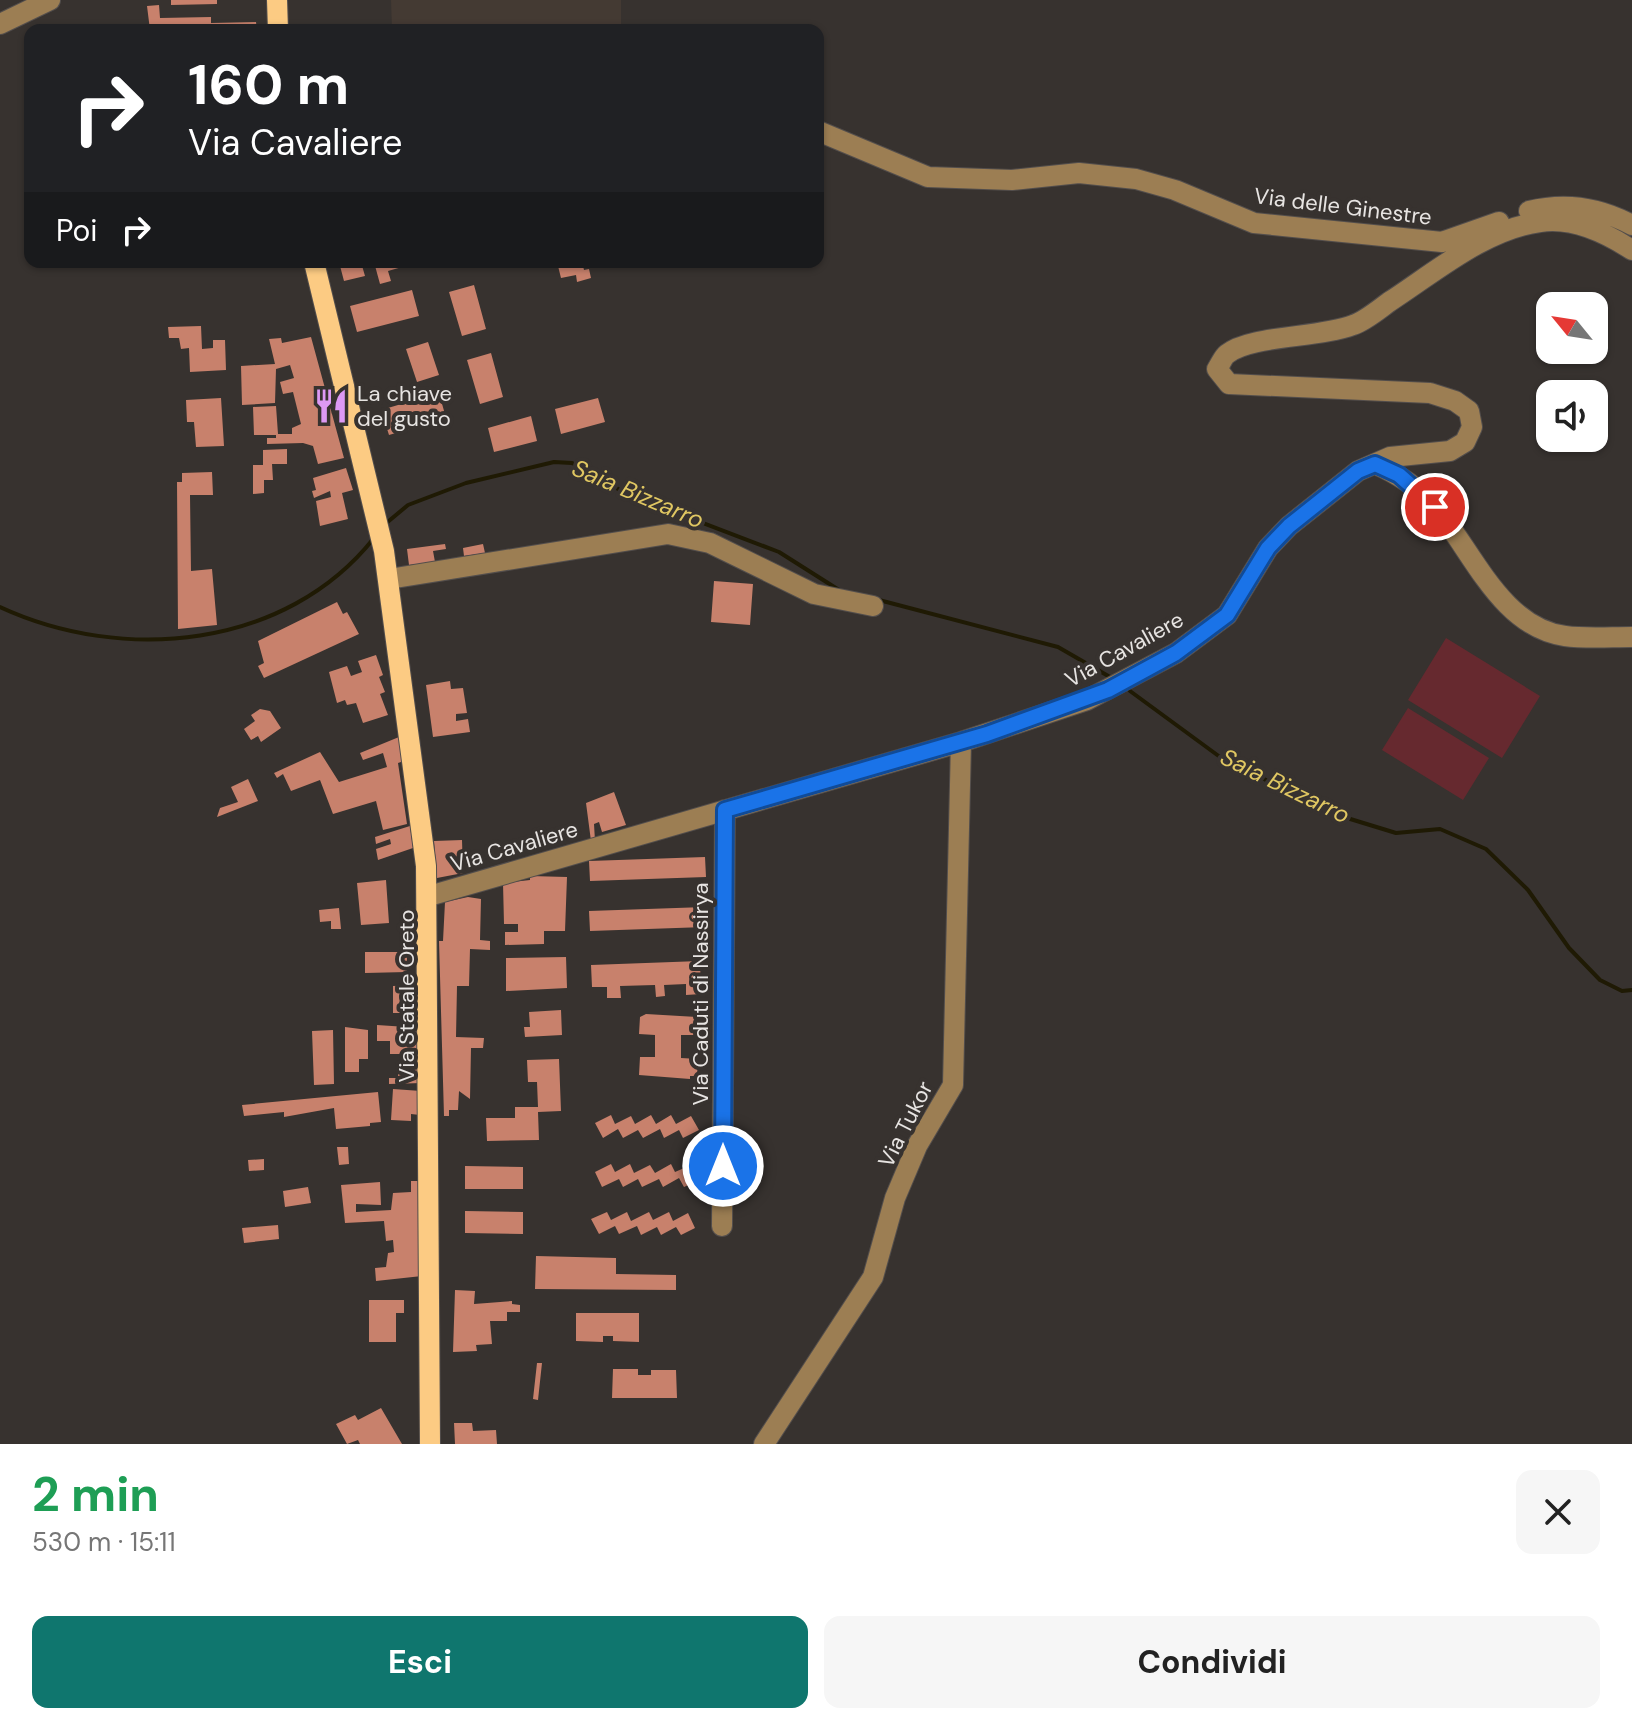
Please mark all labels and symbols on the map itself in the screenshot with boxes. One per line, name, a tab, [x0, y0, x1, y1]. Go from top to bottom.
street label: Via delle Ginestre	[1252, 181, 1433, 232]
north arrow	[1536, 292, 1608, 364]
place label: La chiave del gusto	[357, 379, 452, 433]
restaurant icon: La chiave del gusto	[312, 387, 350, 425]
water label: Saia Bizzarro	[568, 452, 709, 535]
pin	[1401, 473, 1469, 541]
street label: Via Cavaliere	[1060, 605, 1189, 694]
water label: Saia Bizzarro	[1215, 741, 1355, 830]
street label: Via Cavaliere	[447, 814, 581, 878]
street label: Via Caduti di Nassirya	[686, 883, 715, 1105]
street label: Via Statale Oreto	[392, 910, 421, 1082]
street label: Via Tukor	[871, 1076, 940, 1172]
position arrow	[681, 1124, 765, 1208]

